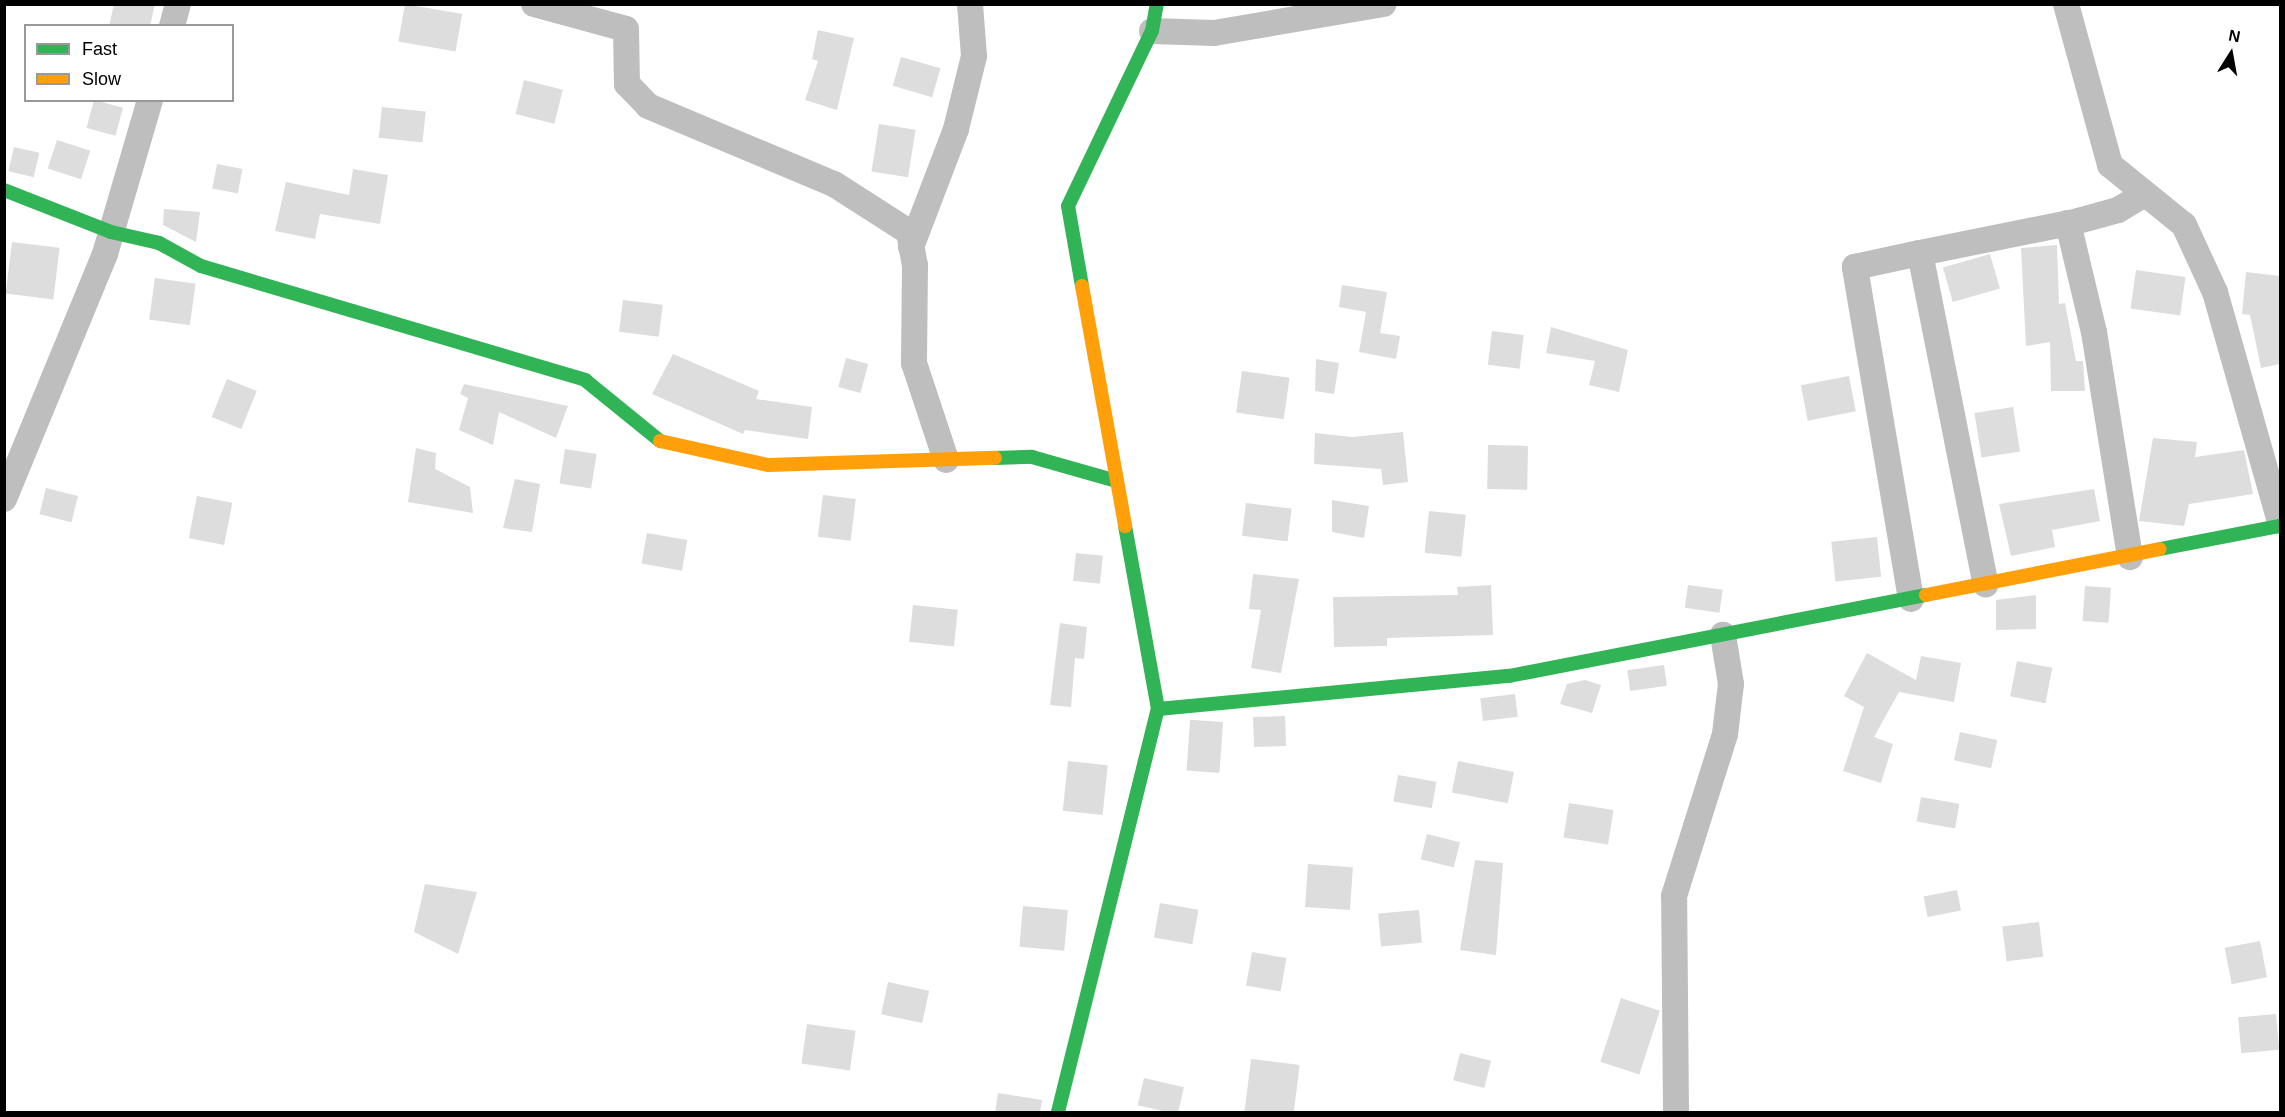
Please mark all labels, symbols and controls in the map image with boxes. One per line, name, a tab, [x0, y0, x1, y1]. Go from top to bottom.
legend	[24, 24, 234, 102]
north arrow	[2201, 24, 2261, 84]
text: N	[2227, 26, 2242, 45]
text: Fast	[82, 39, 117, 59]
text: Slow	[82, 69, 121, 89]

